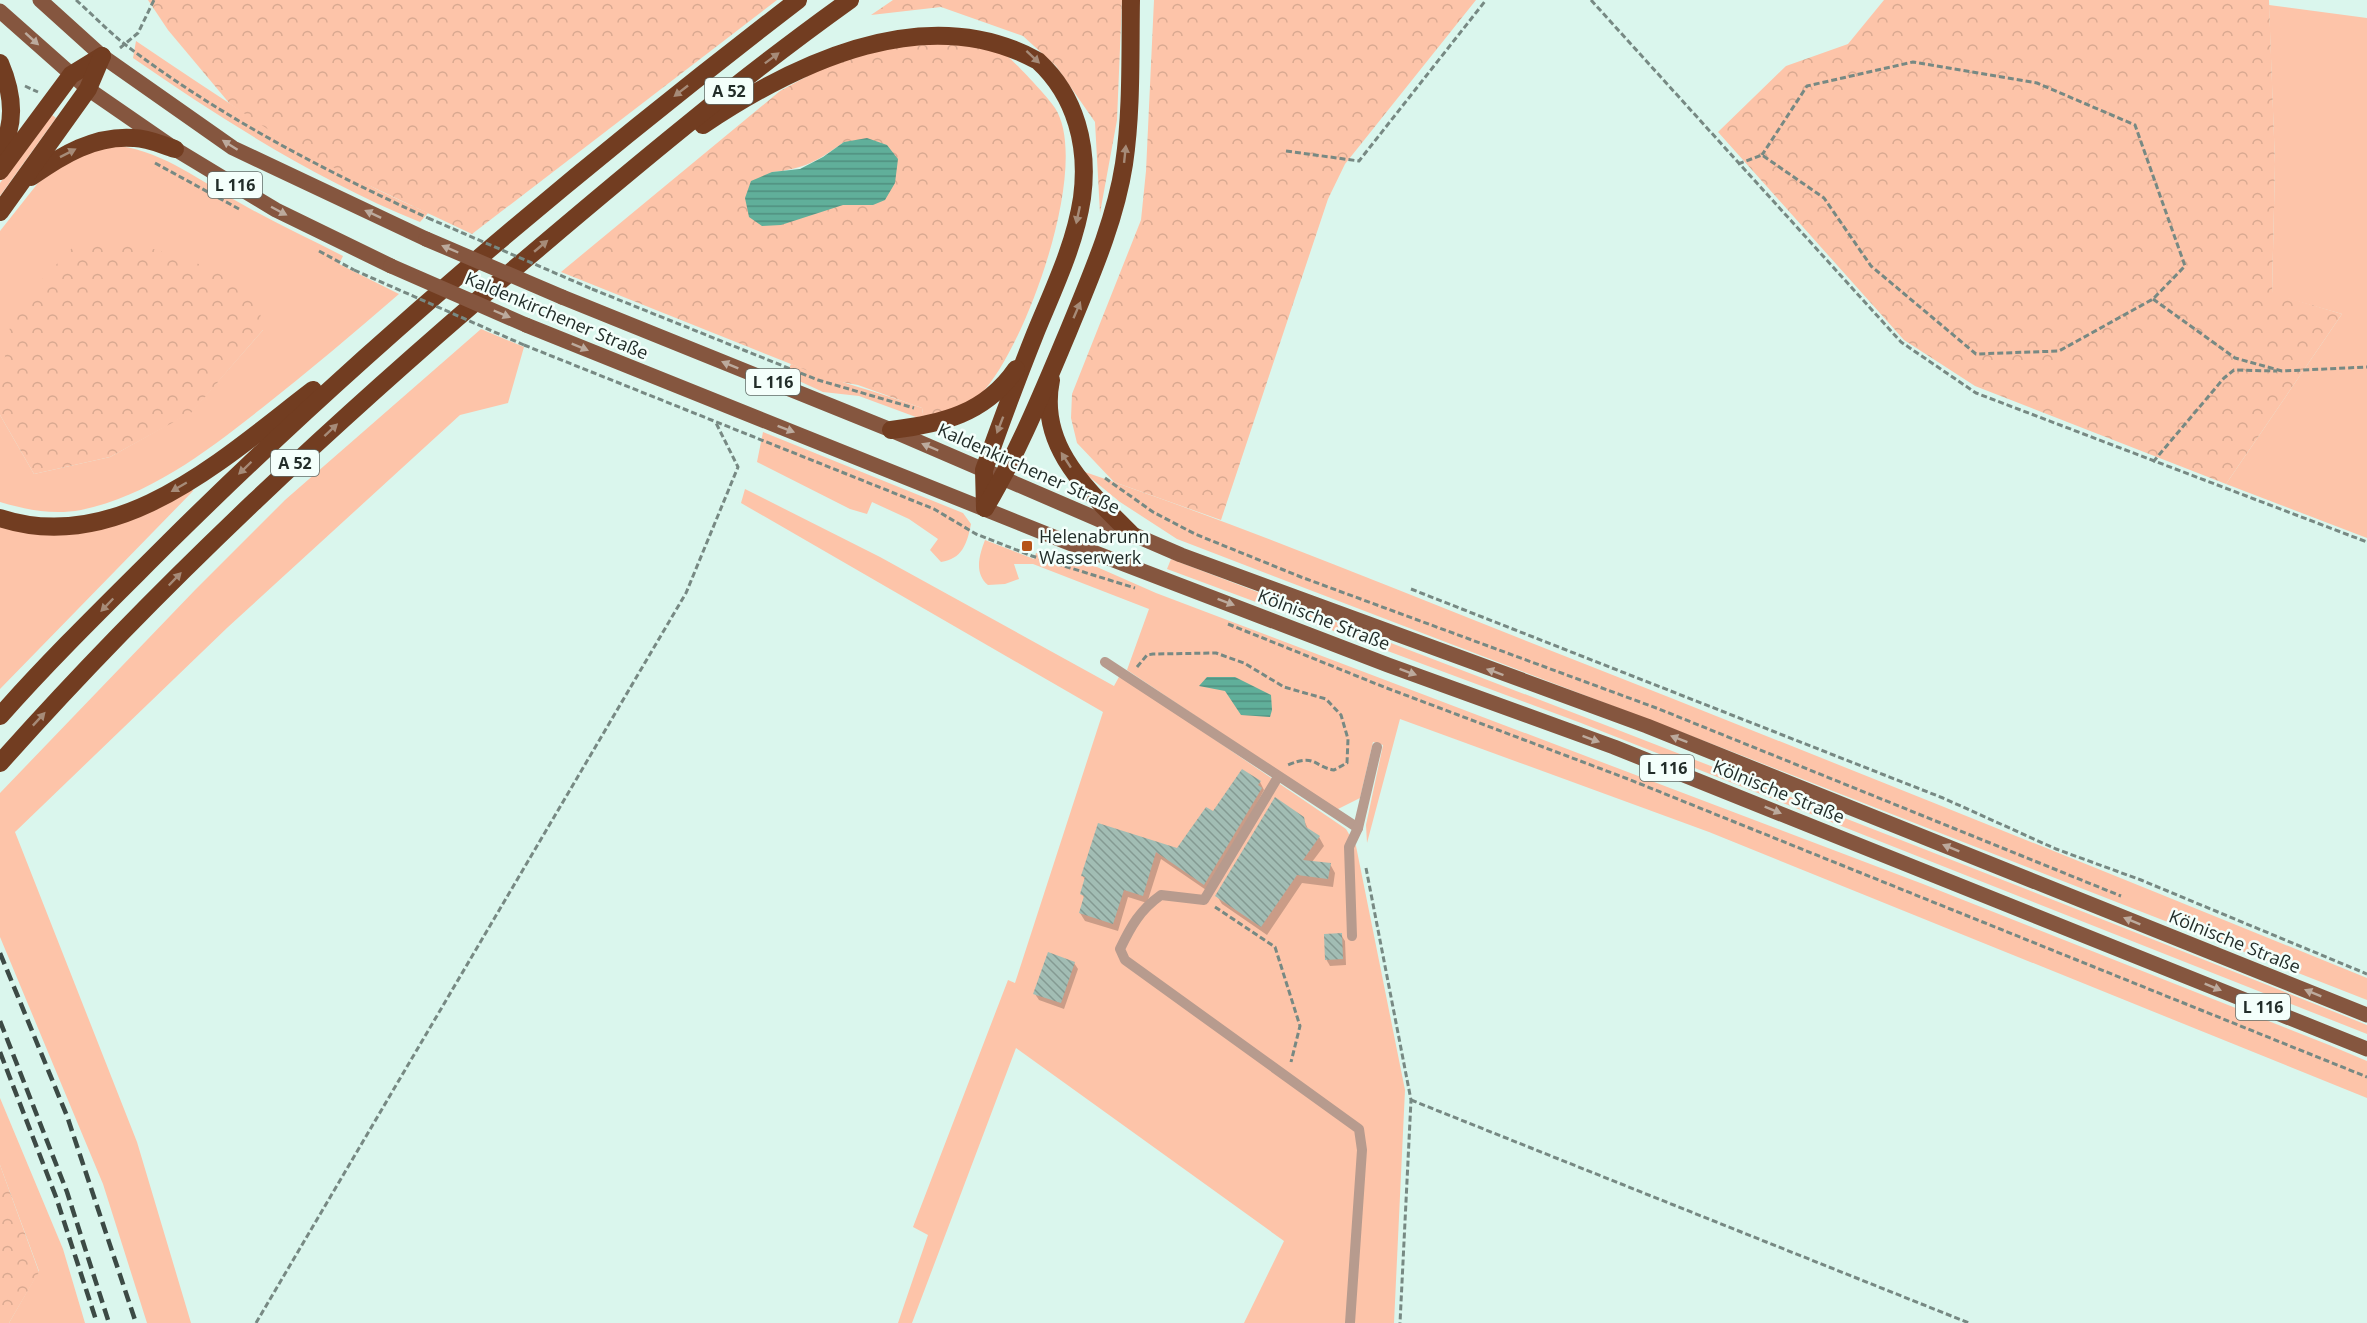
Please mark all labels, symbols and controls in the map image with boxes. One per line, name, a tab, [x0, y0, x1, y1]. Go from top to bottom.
one-way arrow	[24, 32, 38, 46]
one-way arrow	[1026, 50, 1041, 64]
one-way arrow	[765, 53, 780, 65]
road number: A 52	[705, 78, 753, 104]
one-way arrow	[673, 84, 688, 96]
one-way arrow	[222, 140, 238, 151]
one-way arrow	[1120, 144, 1130, 163]
one-way arrow	[60, 149, 77, 158]
road number: L 116	[208, 172, 262, 198]
one-way arrow	[1073, 205, 1082, 224]
one-way arrow	[270, 206, 287, 216]
one-way arrow	[364, 210, 381, 219]
one-way arrow	[533, 240, 549, 253]
one-way arrow	[440, 244, 458, 254]
street label: Kaldenkirchener Straße	[462, 265, 652, 365]
one-way arrow	[1073, 301, 1082, 319]
one-way arrow	[494, 310, 511, 319]
one-way arrow	[572, 342, 590, 352]
one-way arrow	[721, 360, 739, 370]
road number: L 116	[746, 369, 800, 395]
one-way arrow	[995, 416, 1005, 434]
street label: Kaldenkirchener Straße	[934, 417, 1124, 519]
one-way arrow	[323, 424, 338, 437]
one-way arrow	[777, 425, 795, 435]
one-way arrow	[921, 442, 939, 452]
road number: A 52	[271, 450, 319, 476]
one-way arrow	[1061, 452, 1072, 468]
one-way arrow	[238, 460, 252, 474]
one-way arrow	[171, 482, 188, 492]
place label: Helenabrunn Wasserwerk	[1039, 524, 1150, 569]
marker: Helenabrunn Wasserwerk	[1020, 539, 1034, 553]
one-way arrow	[168, 572, 182, 587]
street label: Kölnische Straße	[1254, 583, 1394, 655]
one-way arrow	[100, 598, 114, 612]
one-way arrow	[1217, 598, 1235, 607]
one-way arrow	[1486, 666, 1504, 676]
one-way arrow	[1399, 668, 1417, 678]
one-way arrow	[32, 712, 45, 727]
one-way arrow	[1669, 733, 1687, 743]
one-way arrow	[1583, 734, 1601, 744]
street label: Kölnische Straße	[1710, 754, 1848, 828]
road number: L 116	[1640, 755, 1694, 781]
one-way arrow	[1764, 806, 1782, 815]
one-way arrow	[1942, 843, 1960, 852]
street label: Kölnische Straße	[2166, 904, 2304, 978]
one-way arrow	[2122, 916, 2140, 926]
one-way arrow	[2204, 982, 2222, 992]
one-way arrow	[2303, 988, 2321, 998]
road number: L 116	[2236, 994, 2290, 1020]

